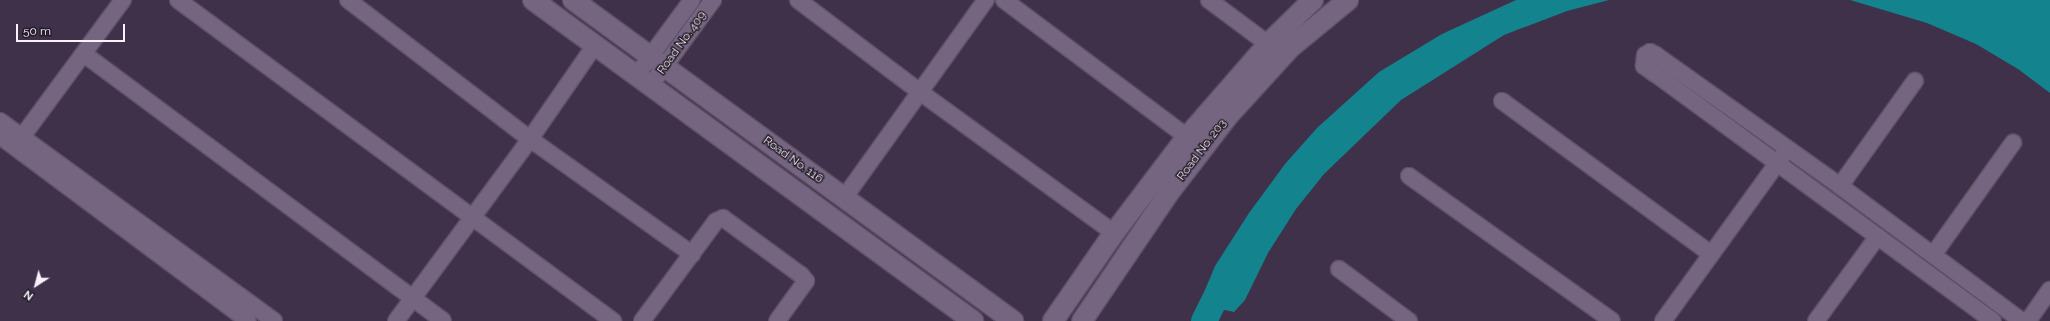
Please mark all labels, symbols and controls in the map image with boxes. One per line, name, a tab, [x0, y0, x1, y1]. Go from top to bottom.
street label: Road No. 409	[654, 9, 710, 77]
scale bar	[18, 16, 127, 42]
text: 50 m	[23, 24, 51, 38]
street label: Road No. 203	[1174, 116, 1230, 184]
street label: Road No. 116	[760, 133, 826, 187]
north arrow	[16, 265, 56, 305]
text: N	[21, 287, 36, 303]

